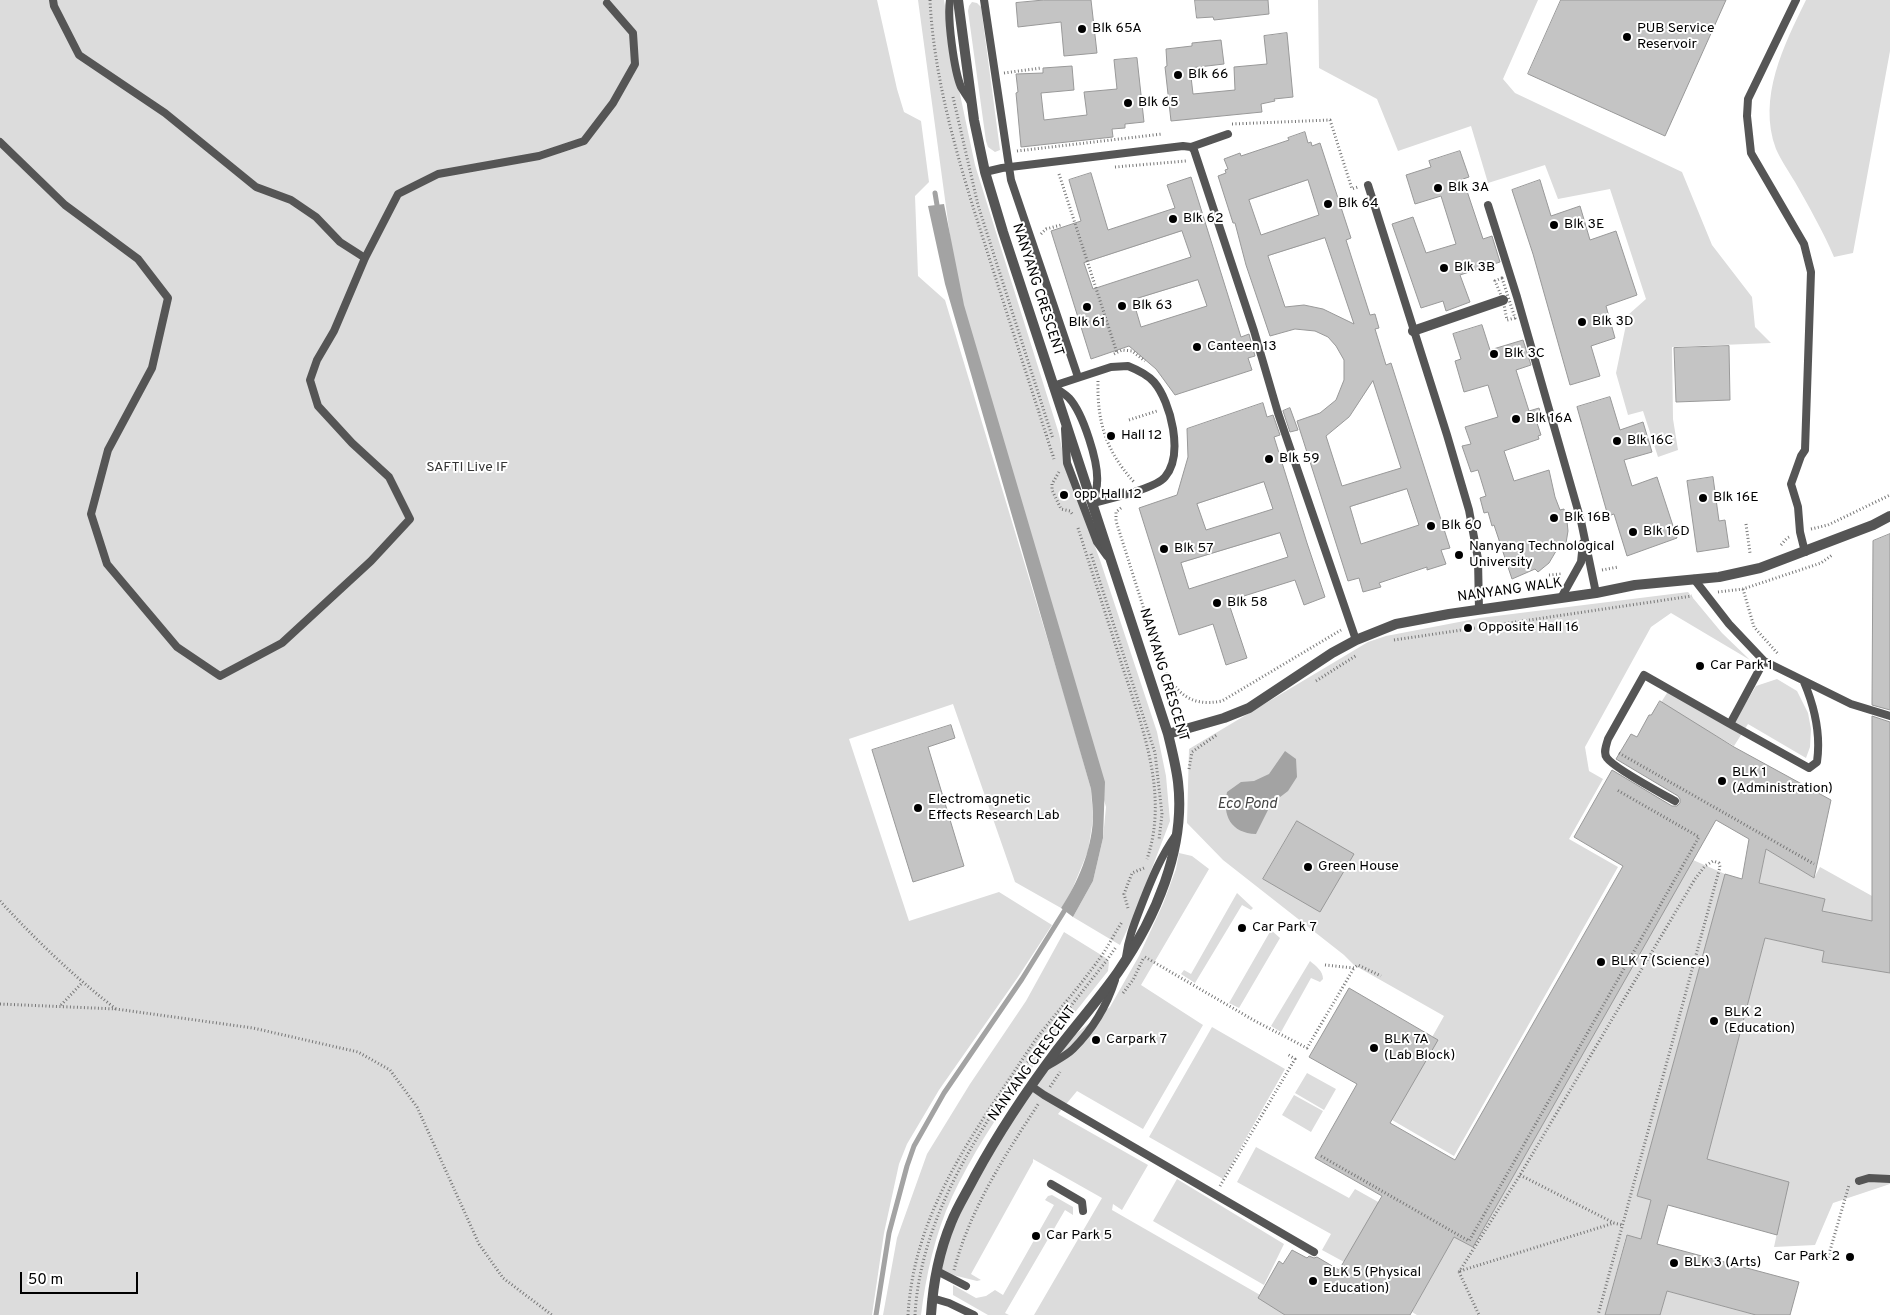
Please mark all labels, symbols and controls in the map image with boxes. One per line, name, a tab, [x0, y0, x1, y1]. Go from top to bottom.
place label: Blk 65A	[1092, 21, 1142, 37]
place label: PUB Service Reservoir	[1637, 21, 1715, 54]
marker: Blk 65A	[1076, 23, 1088, 35]
marker: PUB Service Reservoir	[1621, 31, 1633, 43]
place label: Blk 66	[1188, 67, 1228, 83]
marker: Blk 66	[1172, 69, 1184, 81]
place label: Blk 65	[1138, 95, 1179, 111]
marker: Blk 65	[1122, 97, 1134, 109]
place label: Blk 3A	[1448, 180, 1489, 196]
marker: Blk 3A	[1432, 182, 1444, 194]
place label: Blk 64	[1338, 196, 1379, 212]
marker: Blk 64	[1322, 198, 1334, 210]
place label: Blk 62	[1183, 211, 1224, 227]
marker: Blk 62	[1167, 213, 1179, 225]
place label: Blk 3E	[1564, 217, 1604, 233]
marker: Blk 3E	[1548, 219, 1560, 231]
street label: NANYANG CRESCENT	[1008, 222, 1066, 358]
place label: Blk 3B	[1454, 260, 1495, 276]
marker: Blk 3B	[1438, 262, 1450, 274]
place label: Blk 63	[1132, 298, 1172, 314]
marker: Blk 63	[1116, 300, 1128, 312]
marker: Blk 61	[1081, 301, 1093, 313]
place label: Blk 3D	[1592, 314, 1633, 330]
place label: Blk 61	[1068, 315, 1106, 331]
marker: Blk 3D	[1576, 316, 1588, 328]
place label: Canteen 13	[1207, 339, 1277, 355]
marker: Canteen 13	[1191, 341, 1203, 353]
place label: Blk 3C	[1504, 346, 1545, 362]
marker: Blk 3C	[1488, 348, 1500, 360]
place label: Blk 16A	[1526, 411, 1572, 427]
marker: Blk 16A	[1510, 413, 1522, 425]
place label: Hall 12	[1121, 428, 1162, 444]
marker: Hall 12	[1105, 430, 1117, 442]
place label: Blk 16C	[1627, 433, 1673, 449]
marker: Blk 16C	[1611, 435, 1623, 447]
place label: Blk 59	[1279, 451, 1319, 467]
marker: Blk 59	[1263, 453, 1275, 465]
park label: SAFTI Live IF	[426, 460, 508, 476]
place label: opp Hall 12	[1074, 487, 1142, 503]
marker: opp Hall 12	[1058, 489, 1070, 501]
place label: Blk 16E	[1713, 490, 1759, 506]
marker: Blk 16E	[1697, 492, 1709, 504]
place label: Blk 16B	[1564, 510, 1610, 526]
marker: Blk 16B	[1548, 512, 1560, 524]
place label: Blk 60	[1441, 518, 1482, 534]
marker: Blk 60	[1425, 520, 1437, 532]
place label: Blk 16D	[1643, 524, 1690, 540]
marker: Blk 16D	[1627, 526, 1639, 538]
place label: Nanyang Technological University	[1469, 539, 1615, 572]
place label: Blk 57	[1174, 541, 1213, 557]
marker: Blk 57	[1158, 543, 1170, 555]
marker: Nanyang Technological University	[1453, 549, 1465, 561]
street label: NANYANG WALK	[1457, 575, 1563, 607]
place label: Blk 58	[1227, 595, 1268, 611]
marker: Blk 58	[1211, 597, 1223, 609]
street label: NANYANG CRESCENT	[1135, 606, 1191, 744]
place label: Opposite Hall 16	[1478, 620, 1579, 636]
marker: Opposite Hall 16	[1462, 622, 1474, 634]
place label: Car Park 1	[1710, 658, 1773, 674]
marker: Car Park 1	[1694, 660, 1706, 672]
place label: BLK 1 (Administration)	[1732, 765, 1833, 798]
marker: BLK 1 (Administration)	[1716, 775, 1728, 787]
place label: Electromagnetic Effects Research Lab	[928, 792, 1060, 824]
water label: Eco Pond	[1217, 796, 1277, 814]
marker: Electromagnetic Effects Research Lab	[912, 802, 924, 814]
place label: Green House	[1318, 859, 1399, 875]
marker: Green House	[1302, 861, 1314, 873]
place label: Car Park 7	[1252, 920, 1317, 936]
marker: Car Park 7	[1236, 922, 1248, 934]
place label: BLK 7 (Science)	[1611, 954, 1710, 970]
marker: BLK 7 (Science)	[1595, 956, 1607, 968]
street label: NANYANG CRESCENT	[986, 1003, 1080, 1125]
place label: BLK 2 (Education)	[1724, 1005, 1795, 1038]
marker: BLK 2 (Education)	[1708, 1015, 1720, 1027]
place label: Carpark 7	[1106, 1032, 1167, 1048]
place label: BLK 7A (Lab Block)	[1384, 1032, 1455, 1064]
marker: Carpark 7	[1090, 1034, 1102, 1046]
marker: BLK 7A (Lab Block)	[1368, 1042, 1380, 1054]
place label: Car Park 5	[1046, 1228, 1112, 1244]
marker: Car Park 5	[1030, 1230, 1042, 1242]
place label: Car Park 2	[1774, 1249, 1840, 1265]
marker: Car Park 2	[1844, 1251, 1856, 1263]
place label: BLK 3 (Arts)	[1684, 1255, 1761, 1271]
marker: BLK 3 (Arts)	[1668, 1257, 1680, 1269]
scale bar	[22, 1262, 140, 1294]
place label: BLK 5 (Physical Education)	[1323, 1265, 1421, 1298]
text: 50 m	[28, 1271, 63, 1290]
marker: BLK 5 (Physical Education)	[1307, 1275, 1319, 1287]

